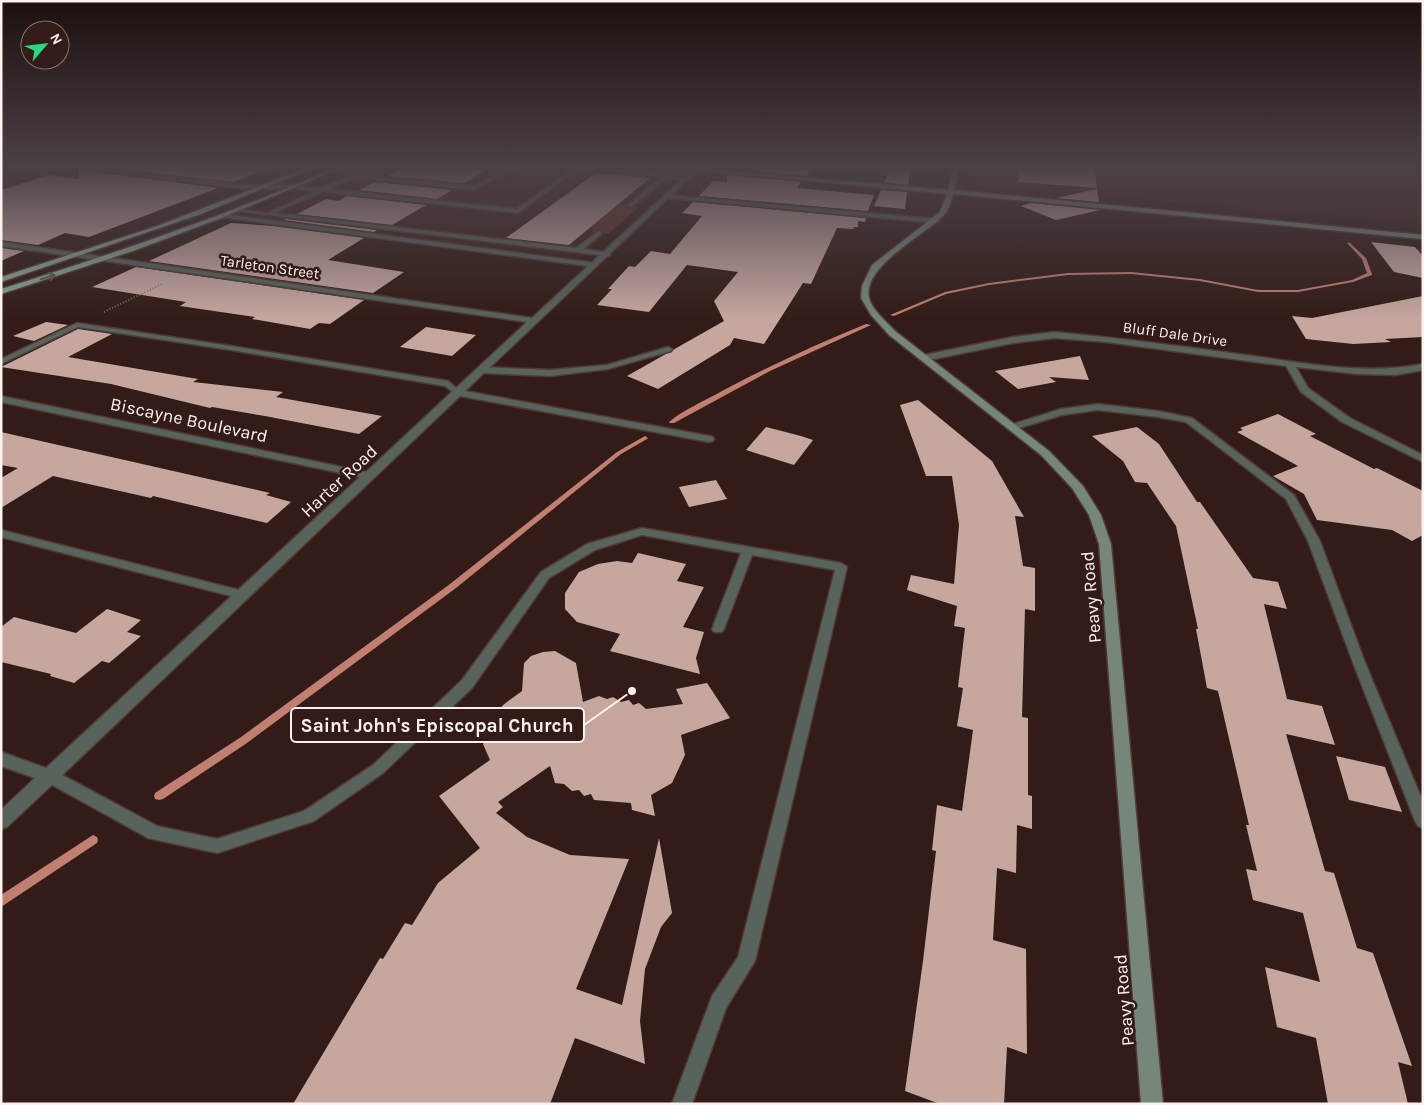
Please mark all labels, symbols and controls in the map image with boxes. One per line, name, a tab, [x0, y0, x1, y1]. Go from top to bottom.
north arrow	[20, 20, 70, 70]
text: N	[46, 31, 66, 48]
street label: Tarleton Street	[220, 251, 321, 283]
one-way arrow	[39, 272, 55, 281]
street label: Bluff Dale Drive	[1122, 318, 1228, 350]
street label: Biscayne Boulevard	[108, 393, 270, 447]
street label: Harter Road	[296, 440, 382, 522]
street label: Peavy Road	[1076, 550, 1106, 644]
callout: Saint John's Episcopal Church	[291, 708, 584, 742]
text: Saint John's Episcopal Church	[301, 715, 573, 737]
street label: Peavy Road	[1109, 953, 1139, 1047]

